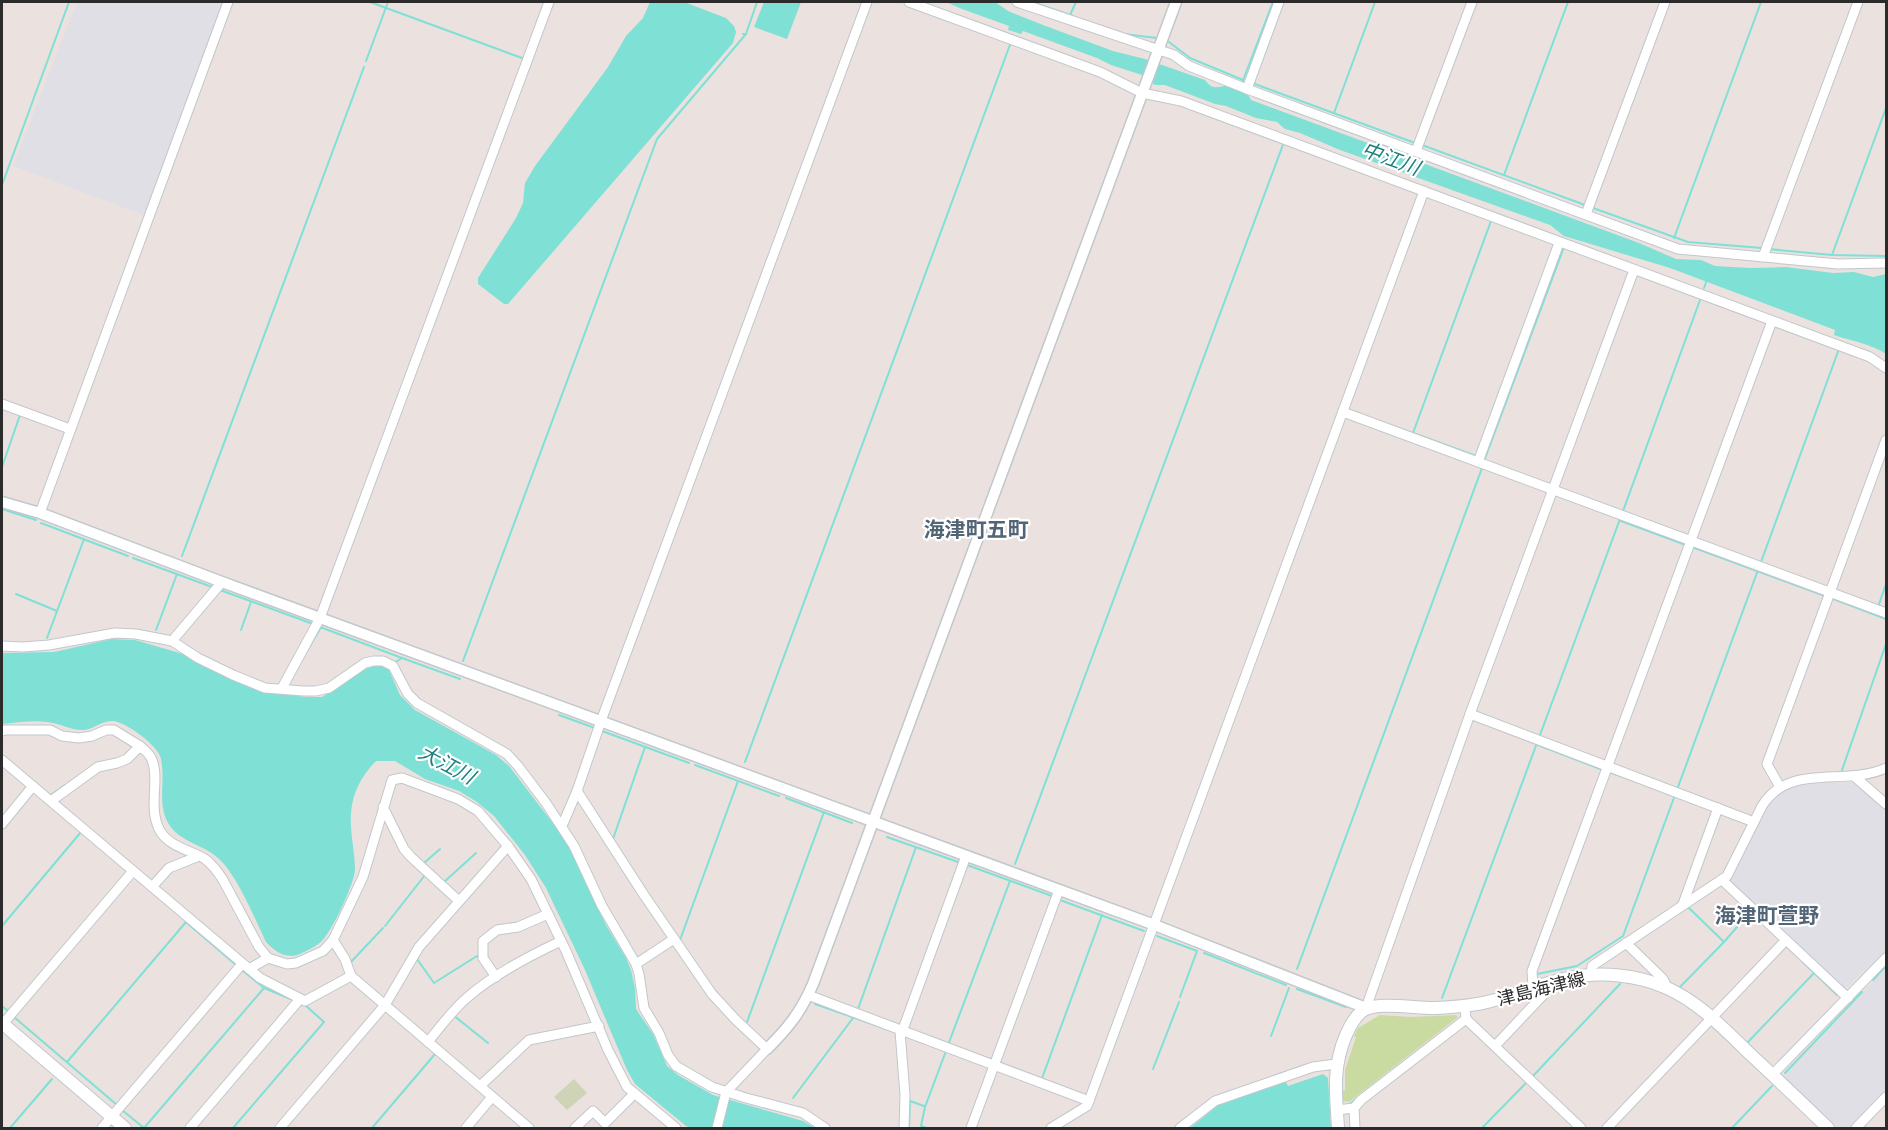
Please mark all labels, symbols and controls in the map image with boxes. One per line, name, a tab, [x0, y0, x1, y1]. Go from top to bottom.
water label: 中江川	[1358, 135, 1426, 182]
district label: 海津町五町	[924, 515, 1029, 543]
water label: 大江川	[414, 738, 482, 791]
district label: 海津町萱野	[1715, 901, 1820, 929]
street label: 津島海津線	[1494, 965, 1588, 1011]

